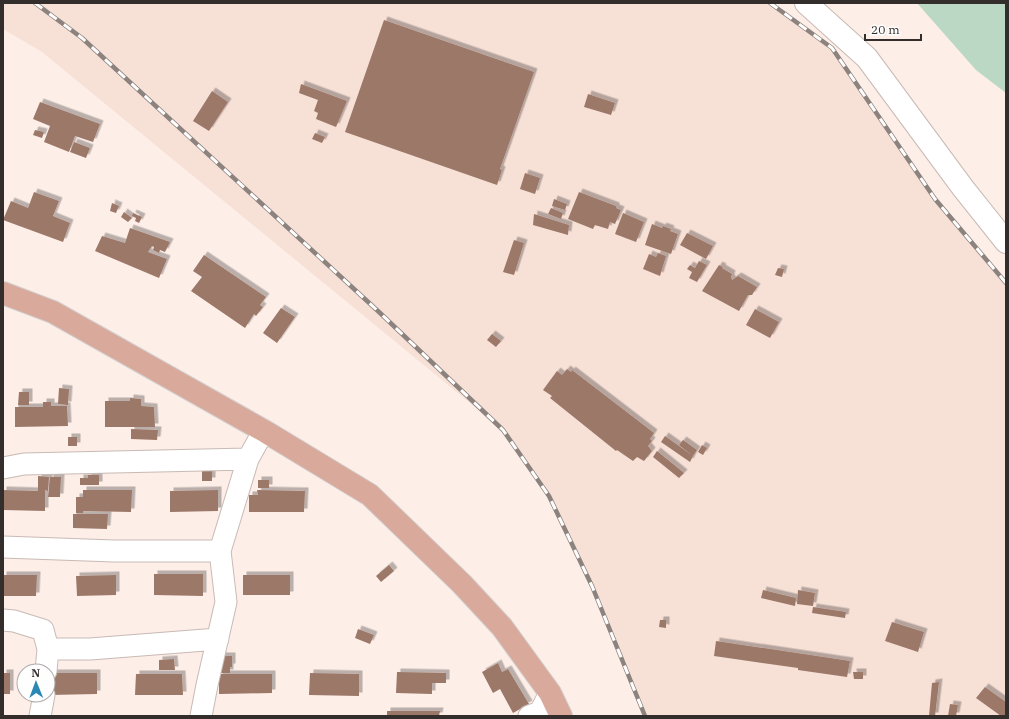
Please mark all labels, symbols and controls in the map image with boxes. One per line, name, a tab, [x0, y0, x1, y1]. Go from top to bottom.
scale bar	[865, 16, 921, 42]
text: 20 m	[871, 22, 900, 37]
north arrow	[16, 663, 56, 703]
text: N	[31, 666, 41, 680]

